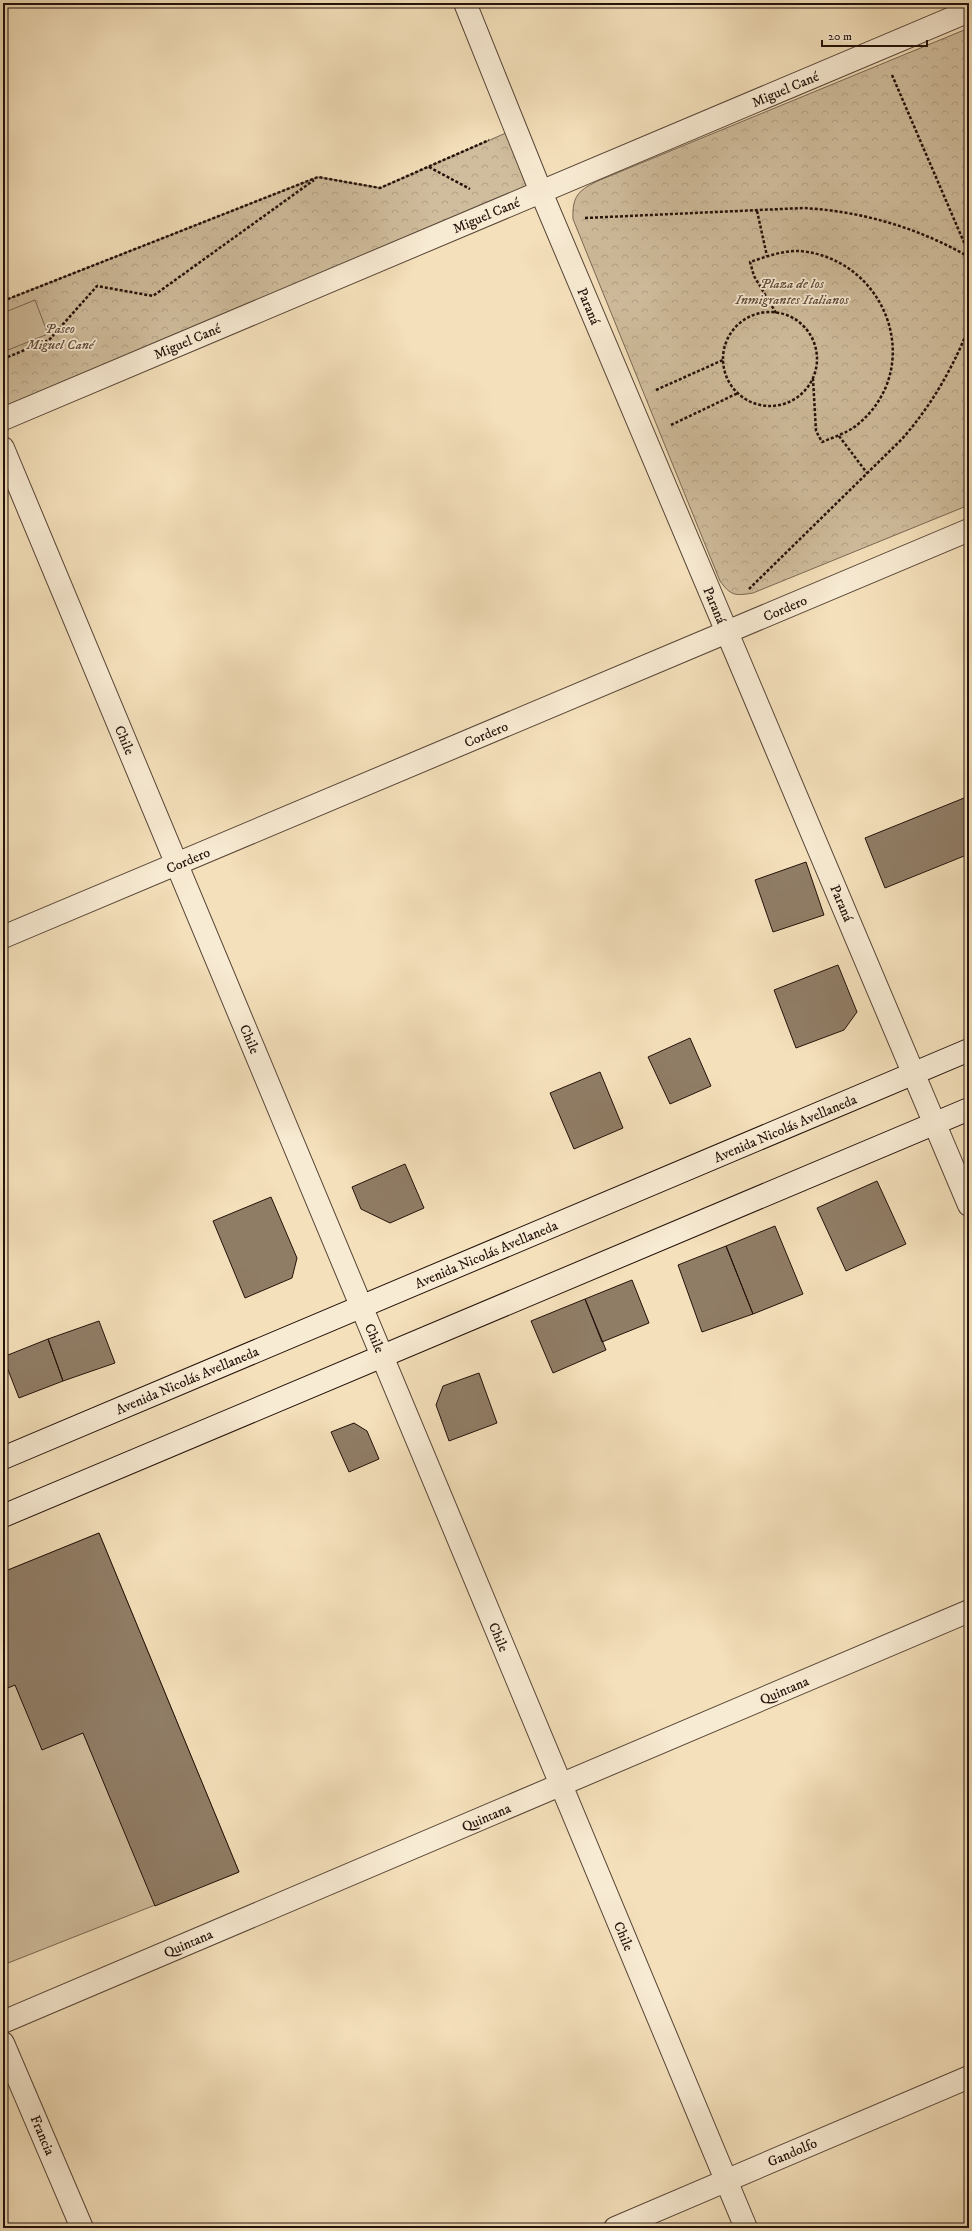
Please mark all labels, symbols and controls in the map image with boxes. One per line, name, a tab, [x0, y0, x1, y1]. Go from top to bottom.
scale bar	[822, 22, 927, 48]
text: 20 m	[828, 29, 852, 44]
street label: Miguel Cané	[749, 68, 822, 112]
street label: Miguel Cané	[450, 194, 523, 238]
park label: Plaza de los Inmigrantes Italianos	[734, 275, 849, 309]
street label: Paraná	[572, 285, 604, 328]
park label: Paseo Miguel Cané	[25, 320, 96, 354]
street label: Miguel Cané	[151, 320, 224, 364]
street label: Paraná	[698, 584, 730, 627]
street label: Cordero	[761, 592, 810, 626]
street label: Cordero	[462, 718, 511, 752]
street label: Chile	[110, 723, 138, 758]
street label: Cordero	[164, 844, 213, 878]
street label: Paraná	[825, 882, 857, 925]
street label: Chile	[235, 1022, 263, 1057]
street label: Avenida Nicolás Avellaneda	[711, 1091, 860, 1167]
street label: Avenida Nicolás Avellaneda	[412, 1217, 561, 1293]
street label: Chile	[360, 1321, 388, 1356]
street label: Avenida Nicolás Avellaneda	[113, 1343, 262, 1419]
street label: Chile	[484, 1620, 512, 1655]
street label: Quintana	[757, 1673, 812, 1709]
street label: Quintana	[459, 1800, 514, 1836]
street label: Chile	[609, 1919, 637, 1954]
street label: Quintana	[161, 1926, 216, 1962]
street label: Francia	[26, 2113, 59, 2158]
street label: Gandolfo	[765, 2134, 820, 2171]

